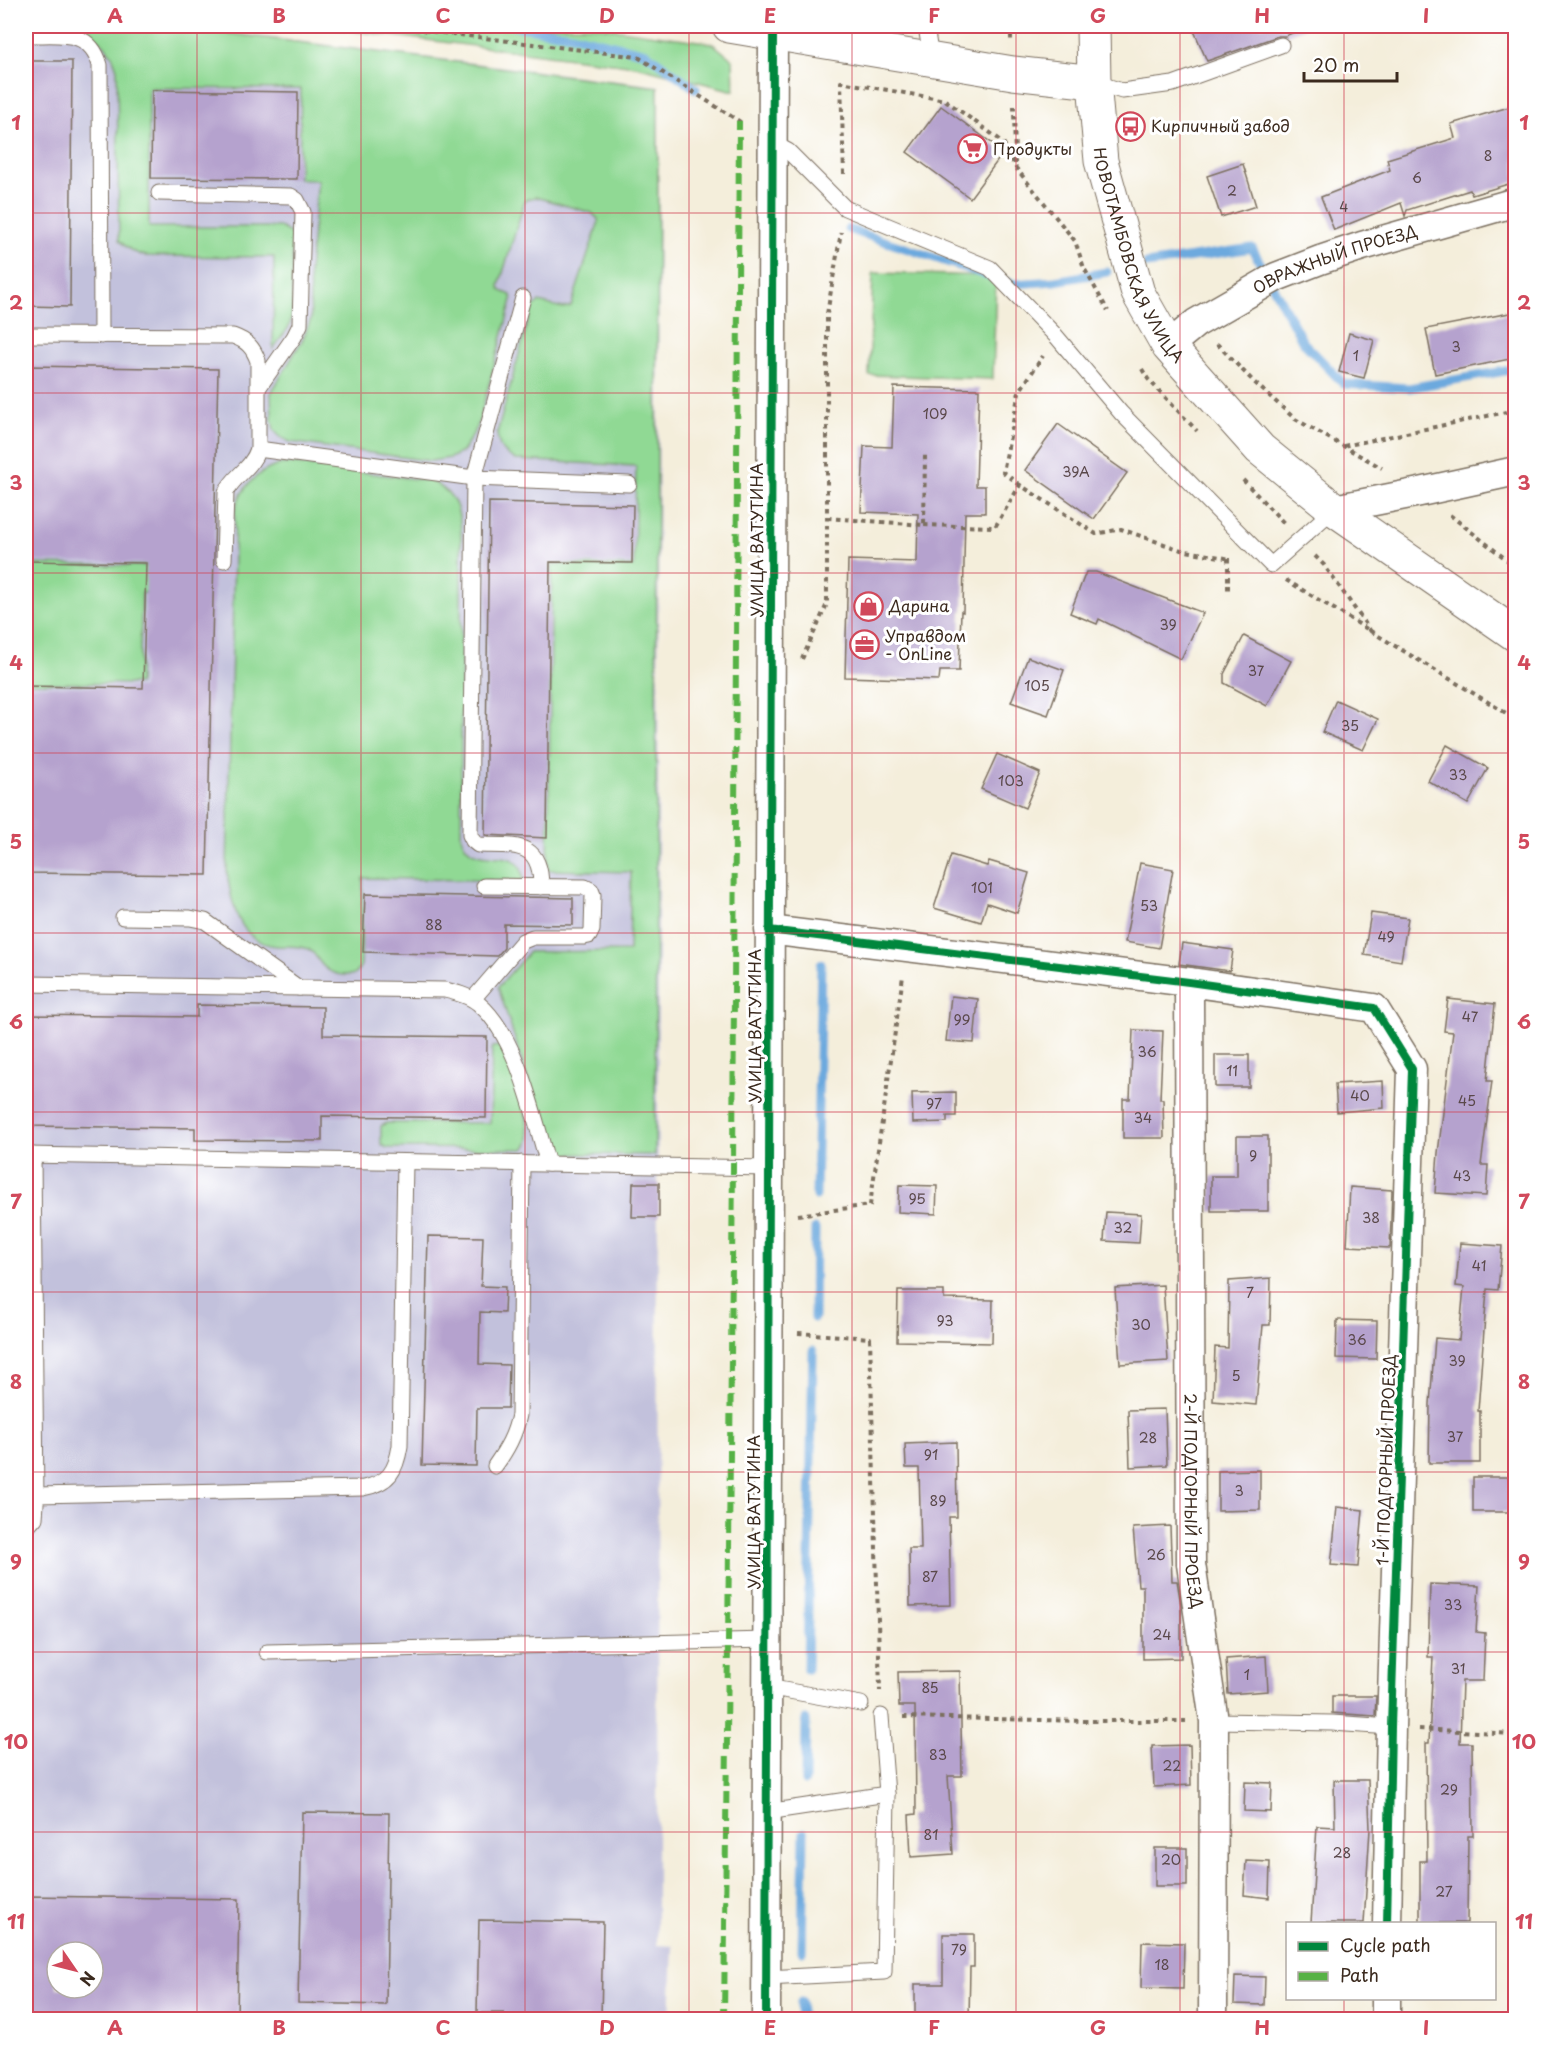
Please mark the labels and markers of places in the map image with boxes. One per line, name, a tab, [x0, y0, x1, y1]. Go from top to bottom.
bus stop icon: Кирпичный завод	[1114, 110, 1146, 142]
place label: Кирпичный завод	[1151, 113, 1290, 137]
supermarket icon: Продукты	[956, 133, 988, 165]
place label: Продукты	[993, 136, 1072, 160]
shop icon: Дарина	[852, 590, 884, 622]
place label: Дарина	[888, 593, 949, 617]
place label: Управдом - OnLine	[885, 623, 966, 665]
office icon: Управдом - OnLine	[848, 629, 880, 661]

